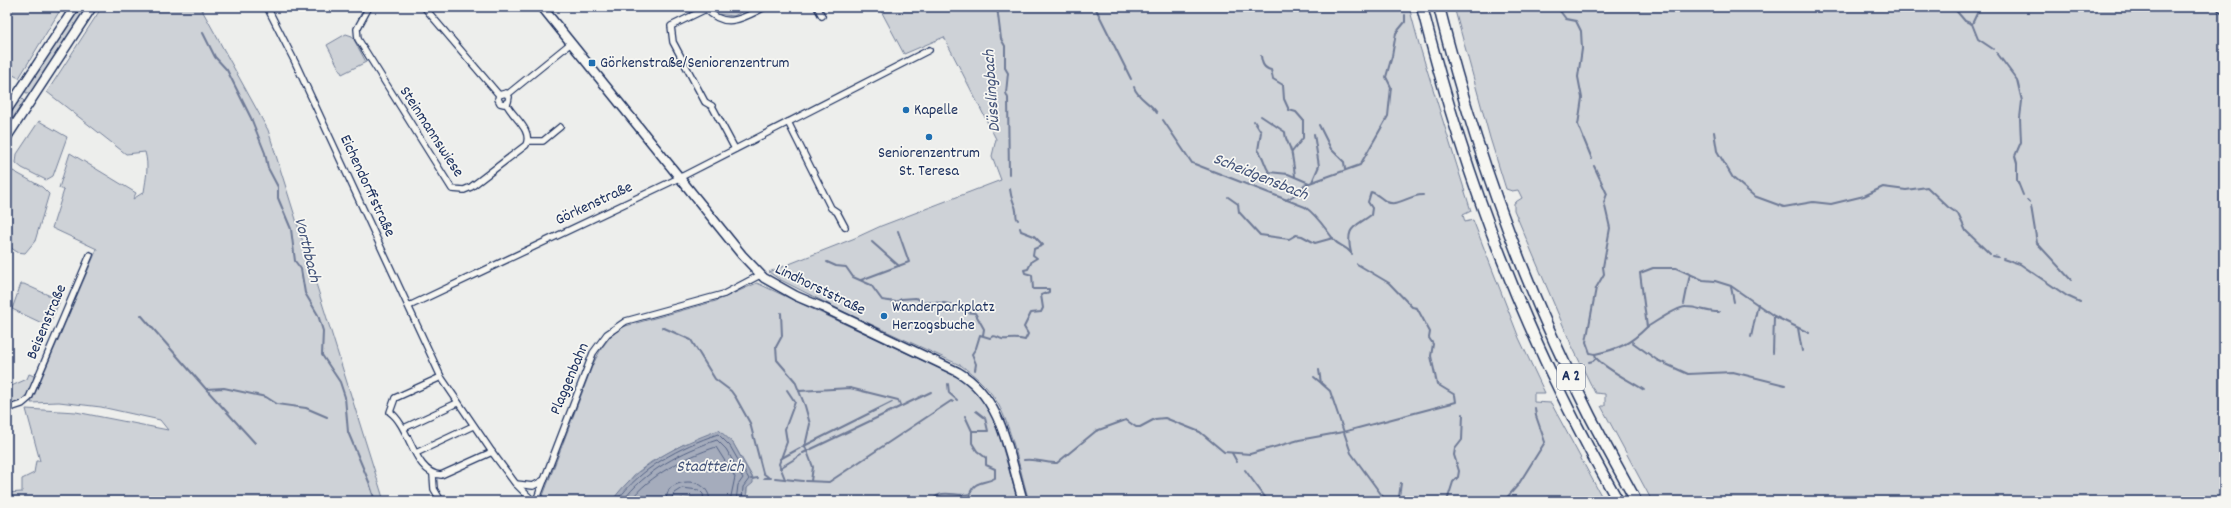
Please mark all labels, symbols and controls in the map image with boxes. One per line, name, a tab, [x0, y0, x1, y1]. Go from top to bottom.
water label: Düsslingbach	[978, 48, 1008, 133]
place label: Görkenstraße/Seniorenzentrum	[600, 52, 790, 75]
marker: Görkenstraße/Seniorenzentrum	[587, 58, 597, 68]
street label: Steinmannswiese	[393, 82, 469, 182]
place label: Kapelle	[914, 99, 958, 122]
marker: Kapelle	[901, 105, 911, 115]
street label: Eichendorffstraße	[333, 131, 401, 241]
marker: Seniorenzentrum St. Teresa	[924, 132, 934, 142]
place label: Seniorenzentrum St. Teresa	[878, 142, 980, 183]
water label: Scheidgensbach	[1209, 148, 1312, 208]
street label: Görkenstraße	[552, 176, 636, 232]
water label: Vorthbach	[286, 215, 326, 286]
street label: Lindhorststraße	[771, 258, 869, 322]
street label: Beisenstraße	[21, 281, 73, 363]
place label: Wanderparkplatz Herzogsbuche	[892, 296, 995, 337]
marker: Wanderparkplatz Herzogsbuche	[879, 311, 889, 321]
street label: Plaggenbahn	[545, 339, 595, 419]
road number: A 2	[1557, 364, 1585, 390]
water label: Stadtteich	[676, 456, 745, 480]

